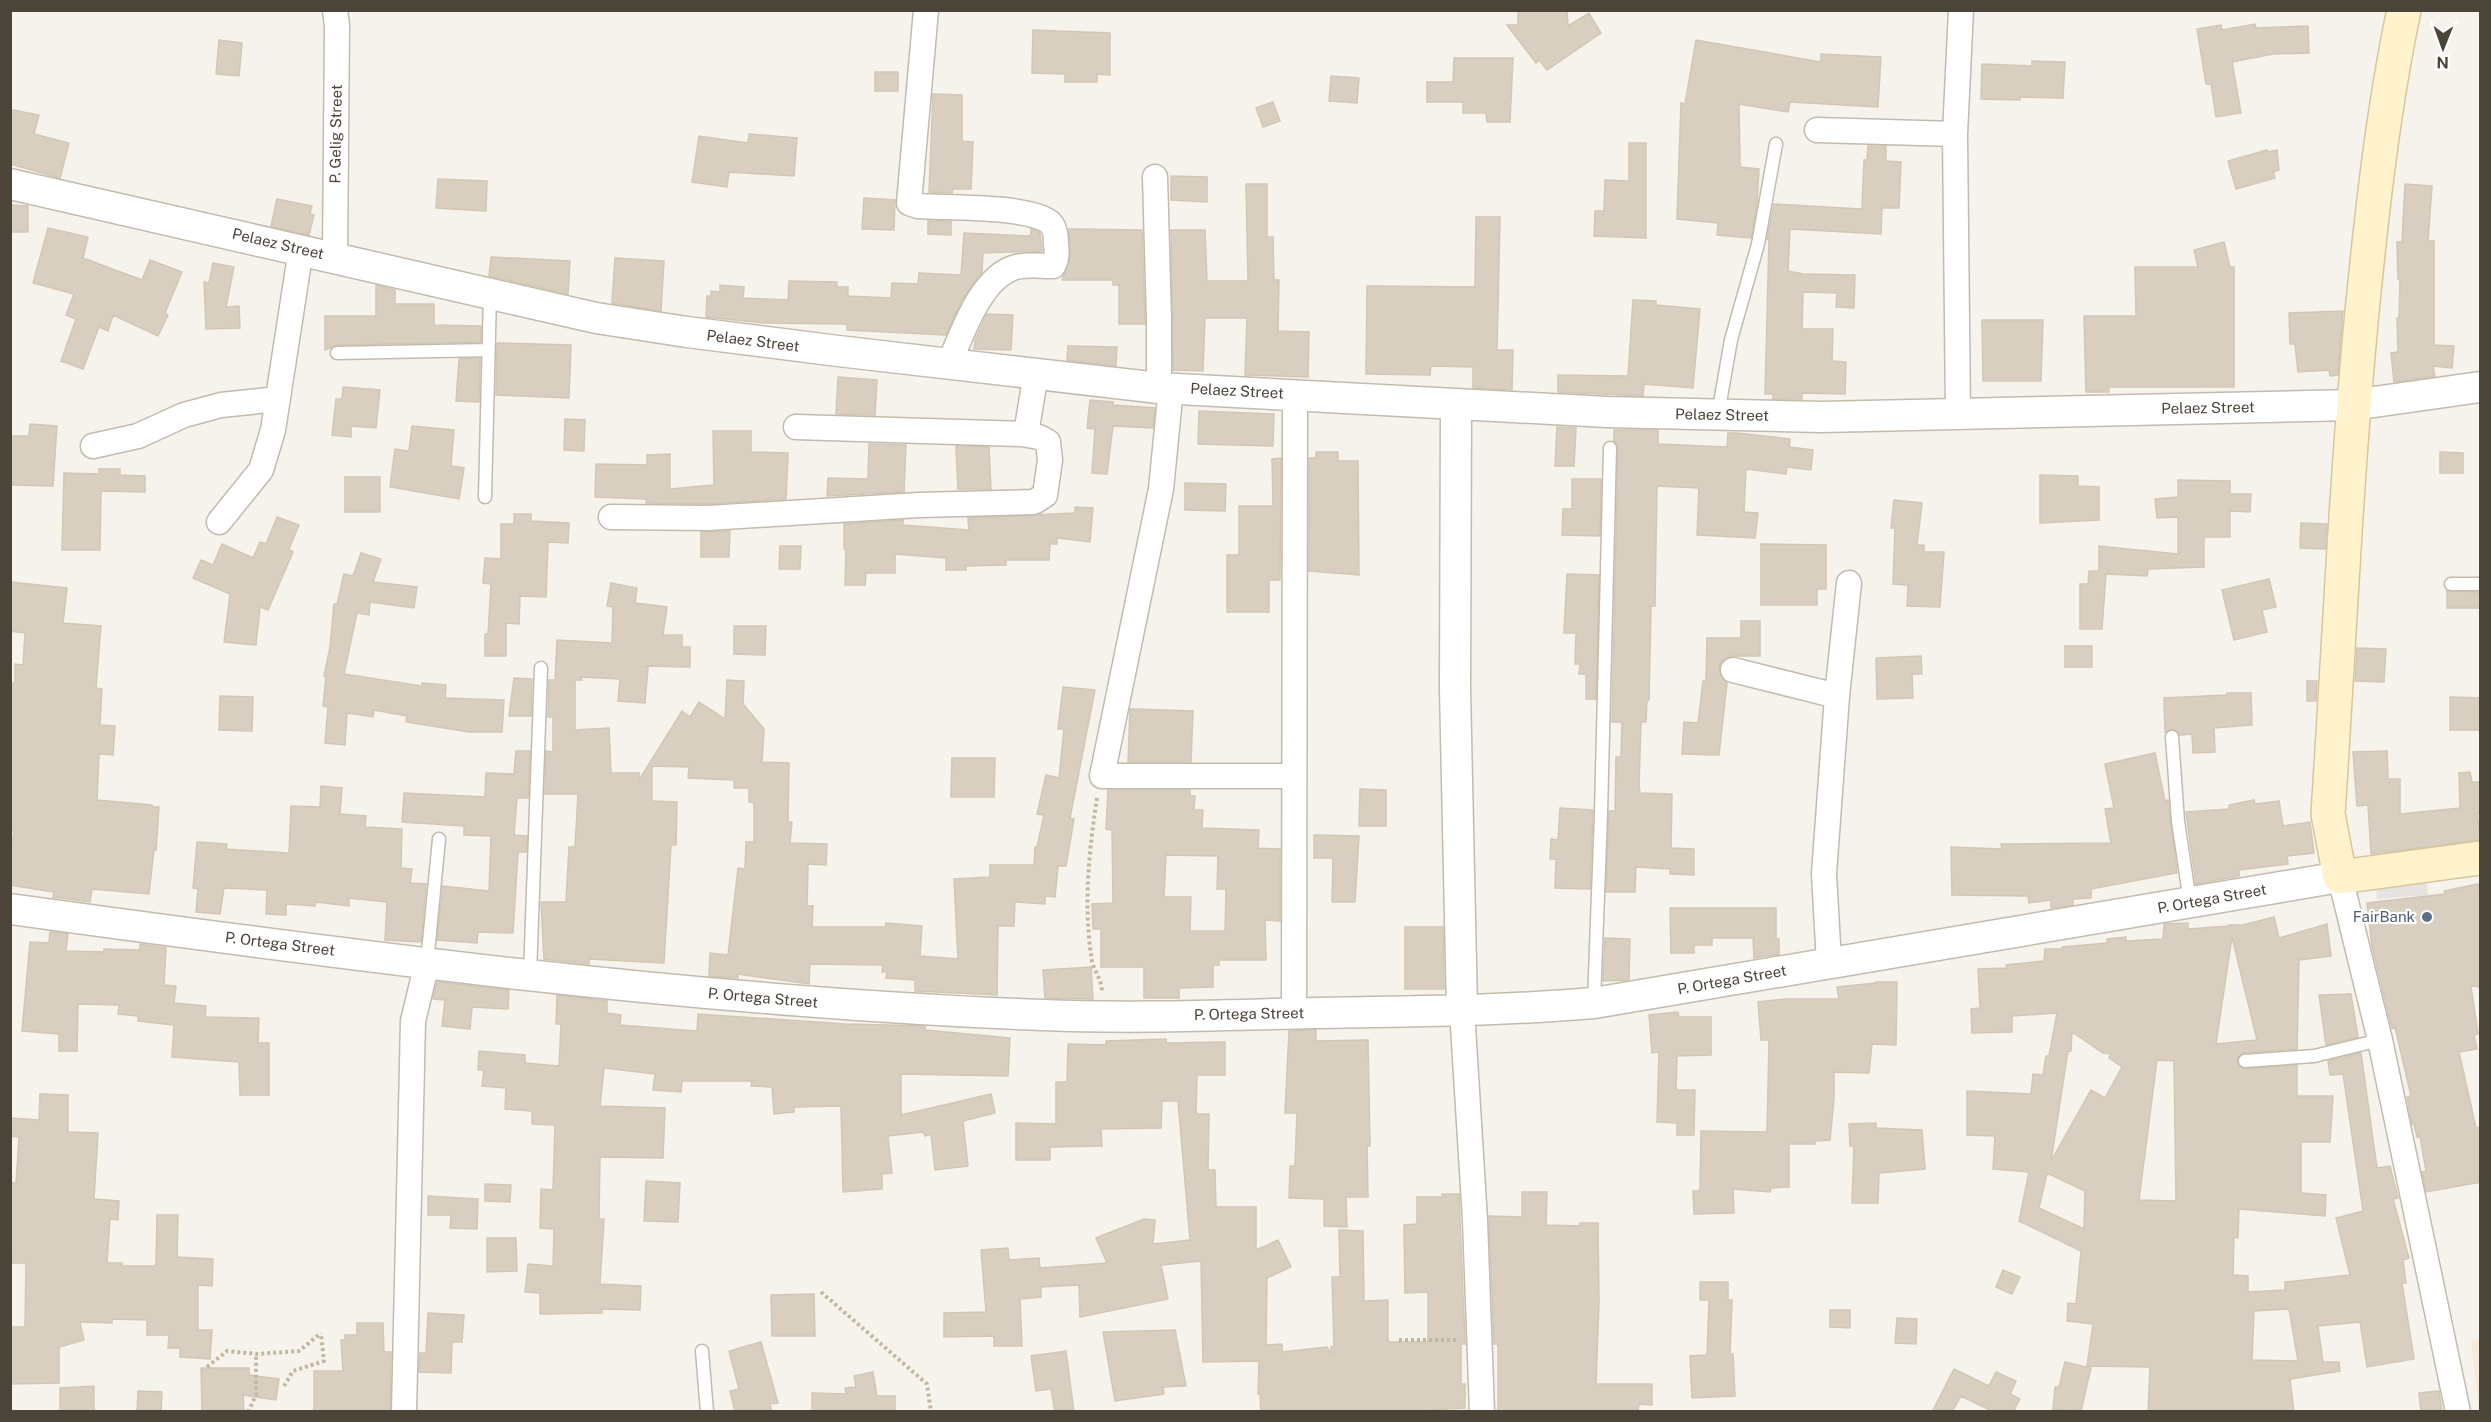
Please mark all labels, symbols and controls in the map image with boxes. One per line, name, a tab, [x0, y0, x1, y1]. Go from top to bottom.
north arrow	[2413, 18, 2473, 78]
text: N	[2436, 53, 2449, 72]
street label: P. Gelig Street	[326, 84, 345, 184]
street label: Pelaez Street	[231, 225, 326, 262]
street label: Pelaez Street	[706, 326, 801, 355]
street label: Pelaez Street	[1190, 380, 1284, 401]
street label: Pelaez Street	[2161, 398, 2255, 417]
street label: Pelaez Street	[1675, 405, 1769, 424]
street label: P. Ortega Street	[2156, 881, 2268, 916]
place label: FairBank	[2353, 908, 2415, 925]
marker: FairBank	[2420, 910, 2434, 924]
street label: P. Ortega Street	[224, 928, 336, 959]
street label: P. Ortega Street	[1676, 962, 1788, 997]
street label: P. Ortega Street	[707, 984, 819, 1011]
street label: P. Ortega Street	[1194, 1004, 1304, 1023]

